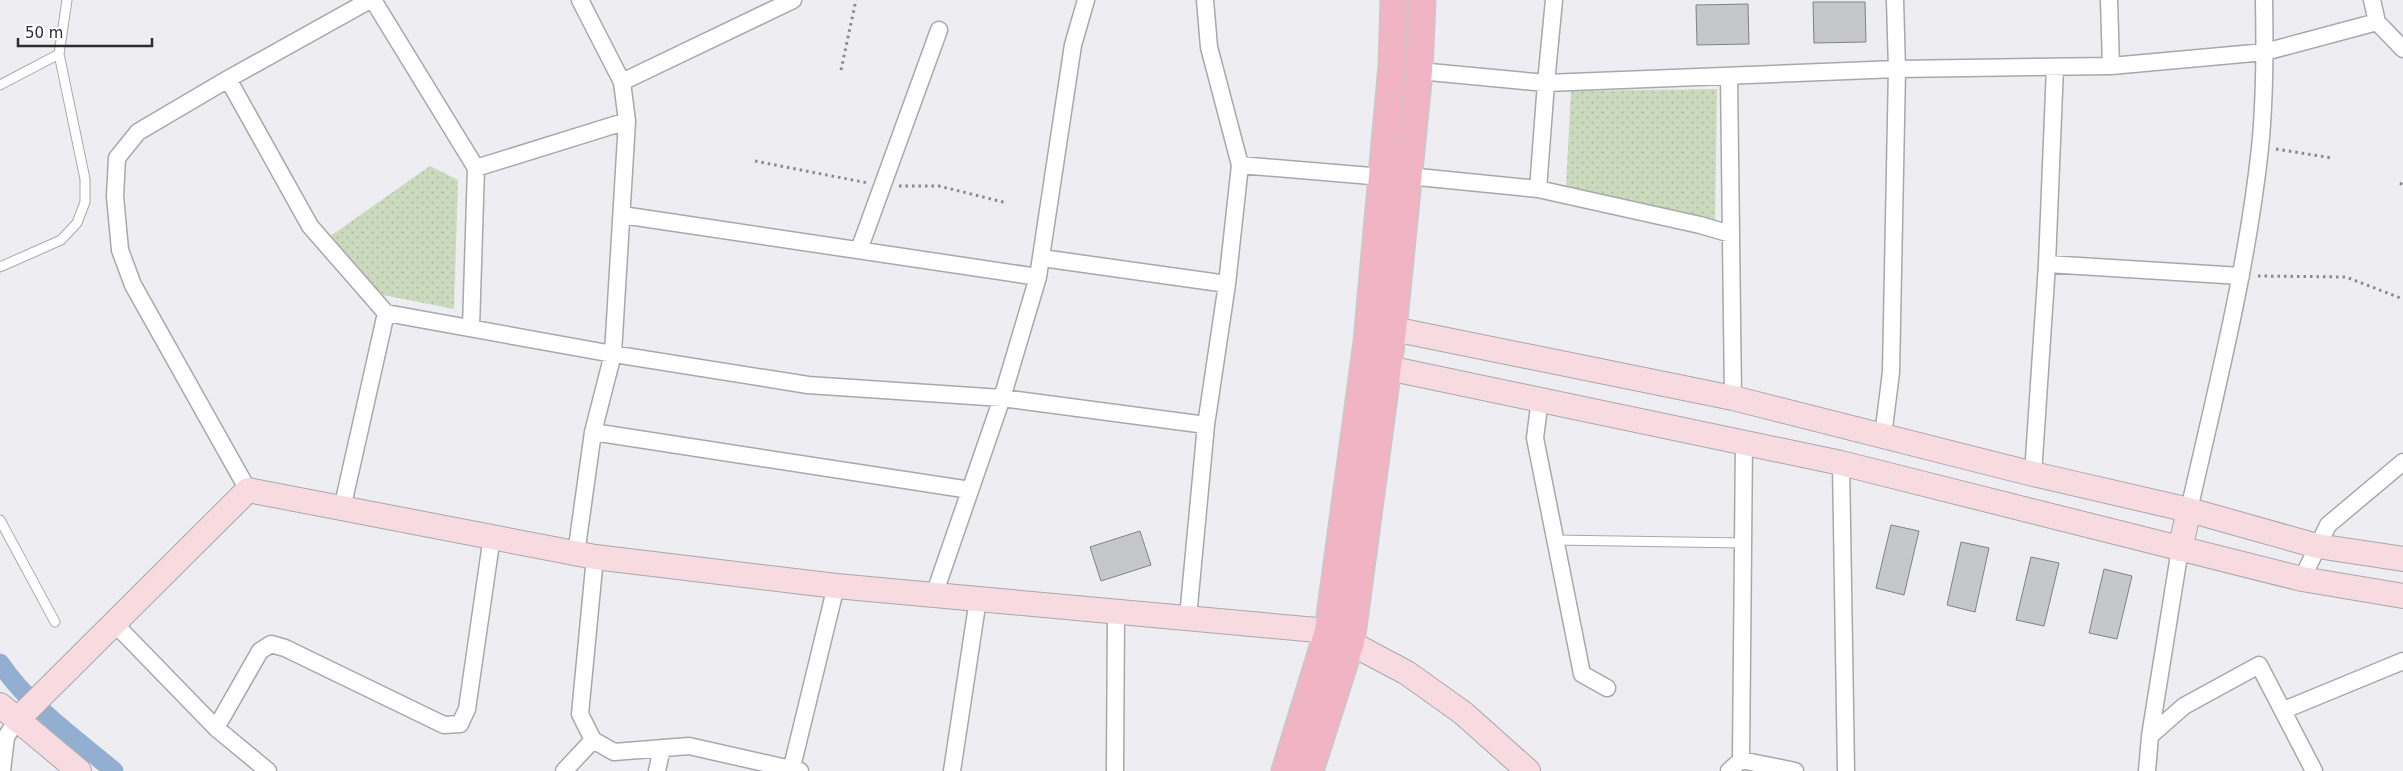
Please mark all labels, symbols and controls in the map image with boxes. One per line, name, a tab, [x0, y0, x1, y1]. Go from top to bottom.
scale bar	[18, 15, 151, 47]
text: 50 m	[25, 24, 63, 42]

